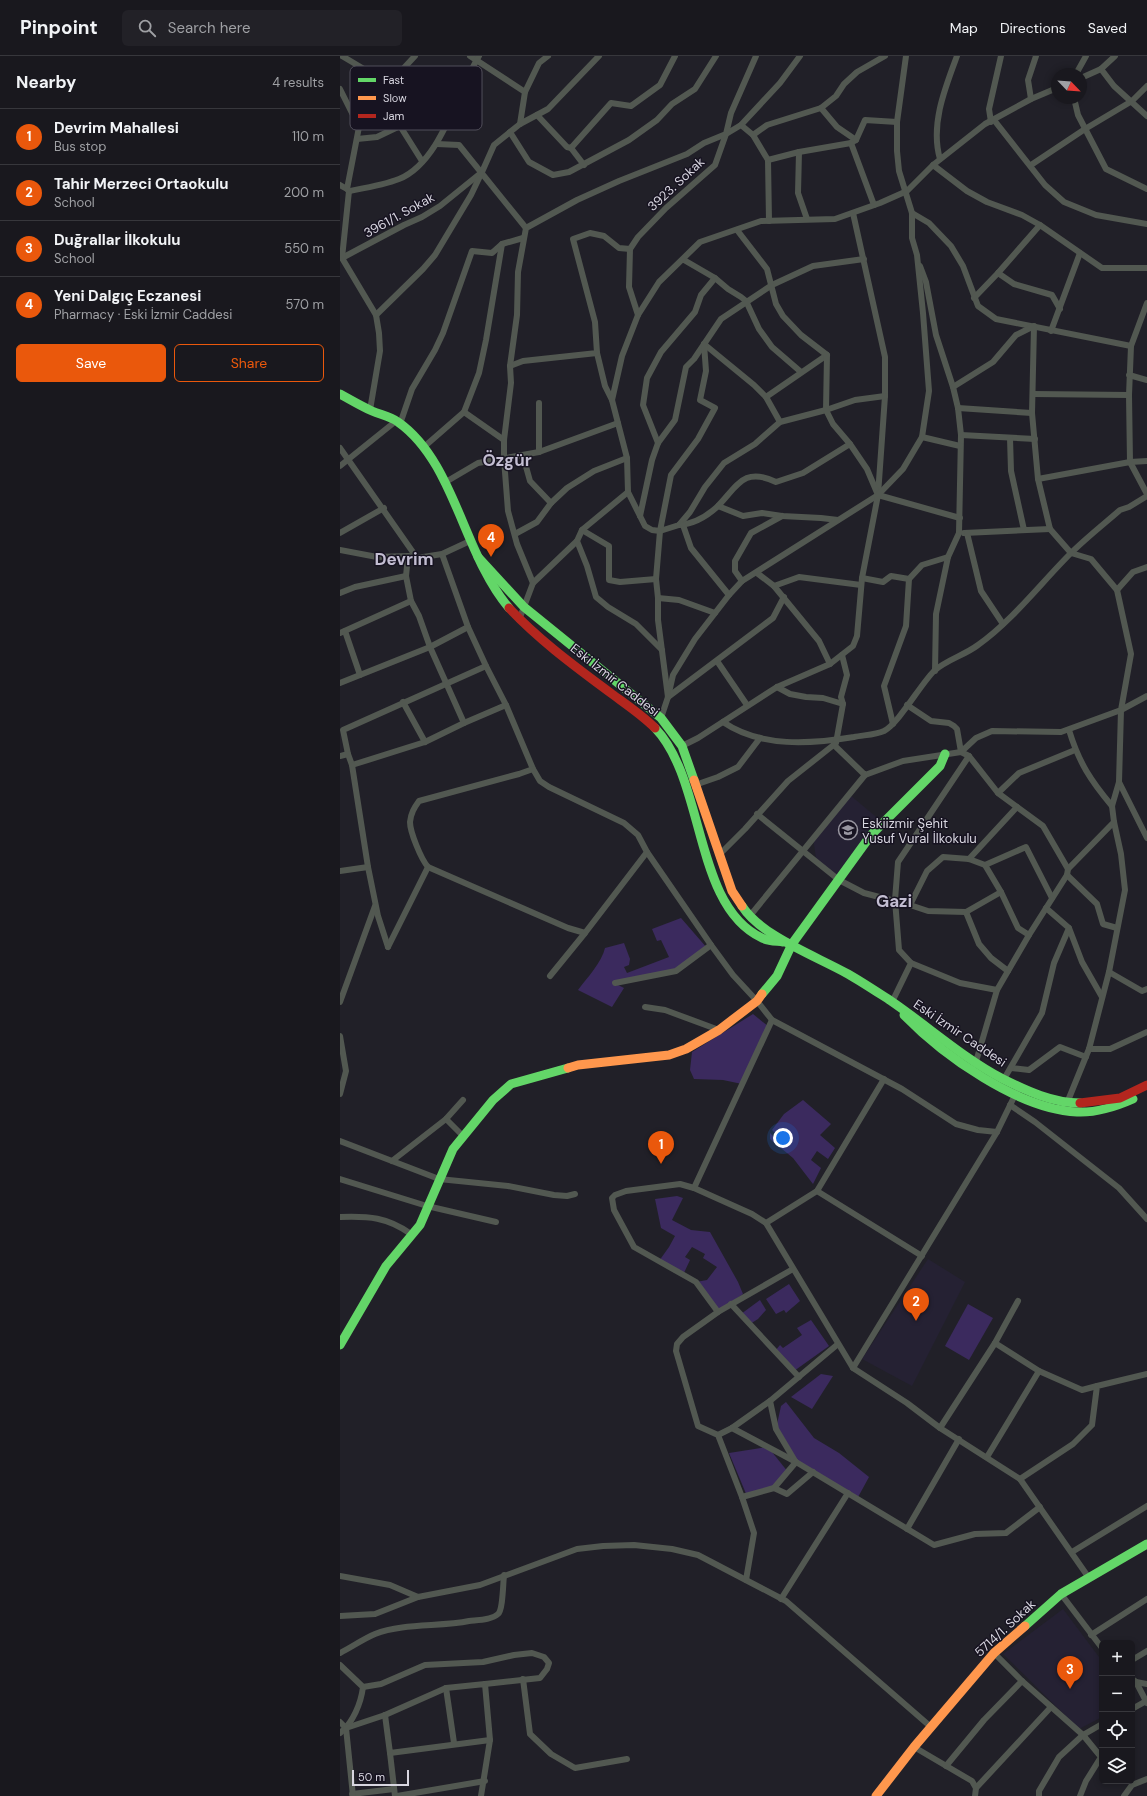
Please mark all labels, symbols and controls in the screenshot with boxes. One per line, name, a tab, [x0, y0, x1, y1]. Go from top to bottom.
search box	[122, 10, 402, 46]
text: Pinpoint	[20, 15, 98, 40]
icon: search	[136, 17, 158, 39]
text: Search here	[168, 18, 251, 38]
text: Map	[950, 19, 978, 37]
text: Directions	[1000, 19, 1066, 37]
text: Saved	[1088, 19, 1127, 37]
legend	[350, 66, 482, 130]
north arrow	[1051, 68, 1087, 104]
text: Nearby	[16, 71, 76, 93]
text: Fast	[383, 73, 404, 87]
text: 4 results	[272, 74, 324, 91]
text: Slow	[383, 91, 407, 105]
text: Jam	[383, 109, 404, 123]
text: Devrim Mahallesi	[54, 118, 179, 138]
text: 1	[27, 128, 31, 145]
text: 110 m	[292, 128, 324, 145]
text: Bus stop	[54, 138, 106, 155]
street label: 3923. Sokak	[644, 153, 708, 215]
text: Tahir Merzeci Ortaokulu	[54, 174, 229, 194]
text: 2	[25, 184, 33, 201]
text: 200 m	[284, 184, 324, 201]
street label: 3961/1. Sokak	[361, 188, 438, 241]
text: School	[54, 194, 95, 211]
text: Duğrallar İlkokulu	[54, 230, 181, 250]
text: 3	[25, 240, 33, 257]
text: 550 m	[284, 240, 324, 257]
text: School	[54, 250, 95, 267]
text: Yeni Dalgıç Eczanesi	[54, 286, 201, 306]
text: 4	[25, 296, 33, 313]
text: 570 m	[286, 296, 324, 313]
text: Pharmacy · Eski İzmir Caddesi	[54, 306, 232, 323]
button: Save	[16, 344, 166, 382]
button: Share	[174, 344, 324, 382]
district label: Özgür	[482, 449, 532, 471]
pin: 4	[478, 524, 504, 557]
district label: Devrim	[374, 548, 434, 570]
street label: Eski İzmir Caddesi	[567, 640, 663, 720]
place label: Eskiizmir Şehit Yusuf Vural İlkokulu	[862, 815, 977, 847]
school or university icon: Eskiizmir Şehit Yusuf Vural İlkokulu	[837, 819, 859, 841]
district label: Gazi	[876, 890, 912, 912]
street label: Eski İzmir Caddesi	[910, 996, 1010, 1070]
your location	[773, 1128, 793, 1148]
pin: 1	[648, 1131, 674, 1164]
pin: 2	[903, 1288, 929, 1321]
street label: 5714/1. Sokak	[971, 1595, 1039, 1661]
map controls	[1099, 1640, 1135, 1784]
button: +	[1099, 1640, 1135, 1676]
pin: 3	[1057, 1656, 1083, 1689]
button: −	[1099, 1676, 1135, 1712]
button: locate	[1099, 1712, 1135, 1748]
button: layers	[1099, 1748, 1135, 1784]
scale bar	[352, 1768, 409, 1787]
text: 50 m	[358, 1770, 385, 1784]

